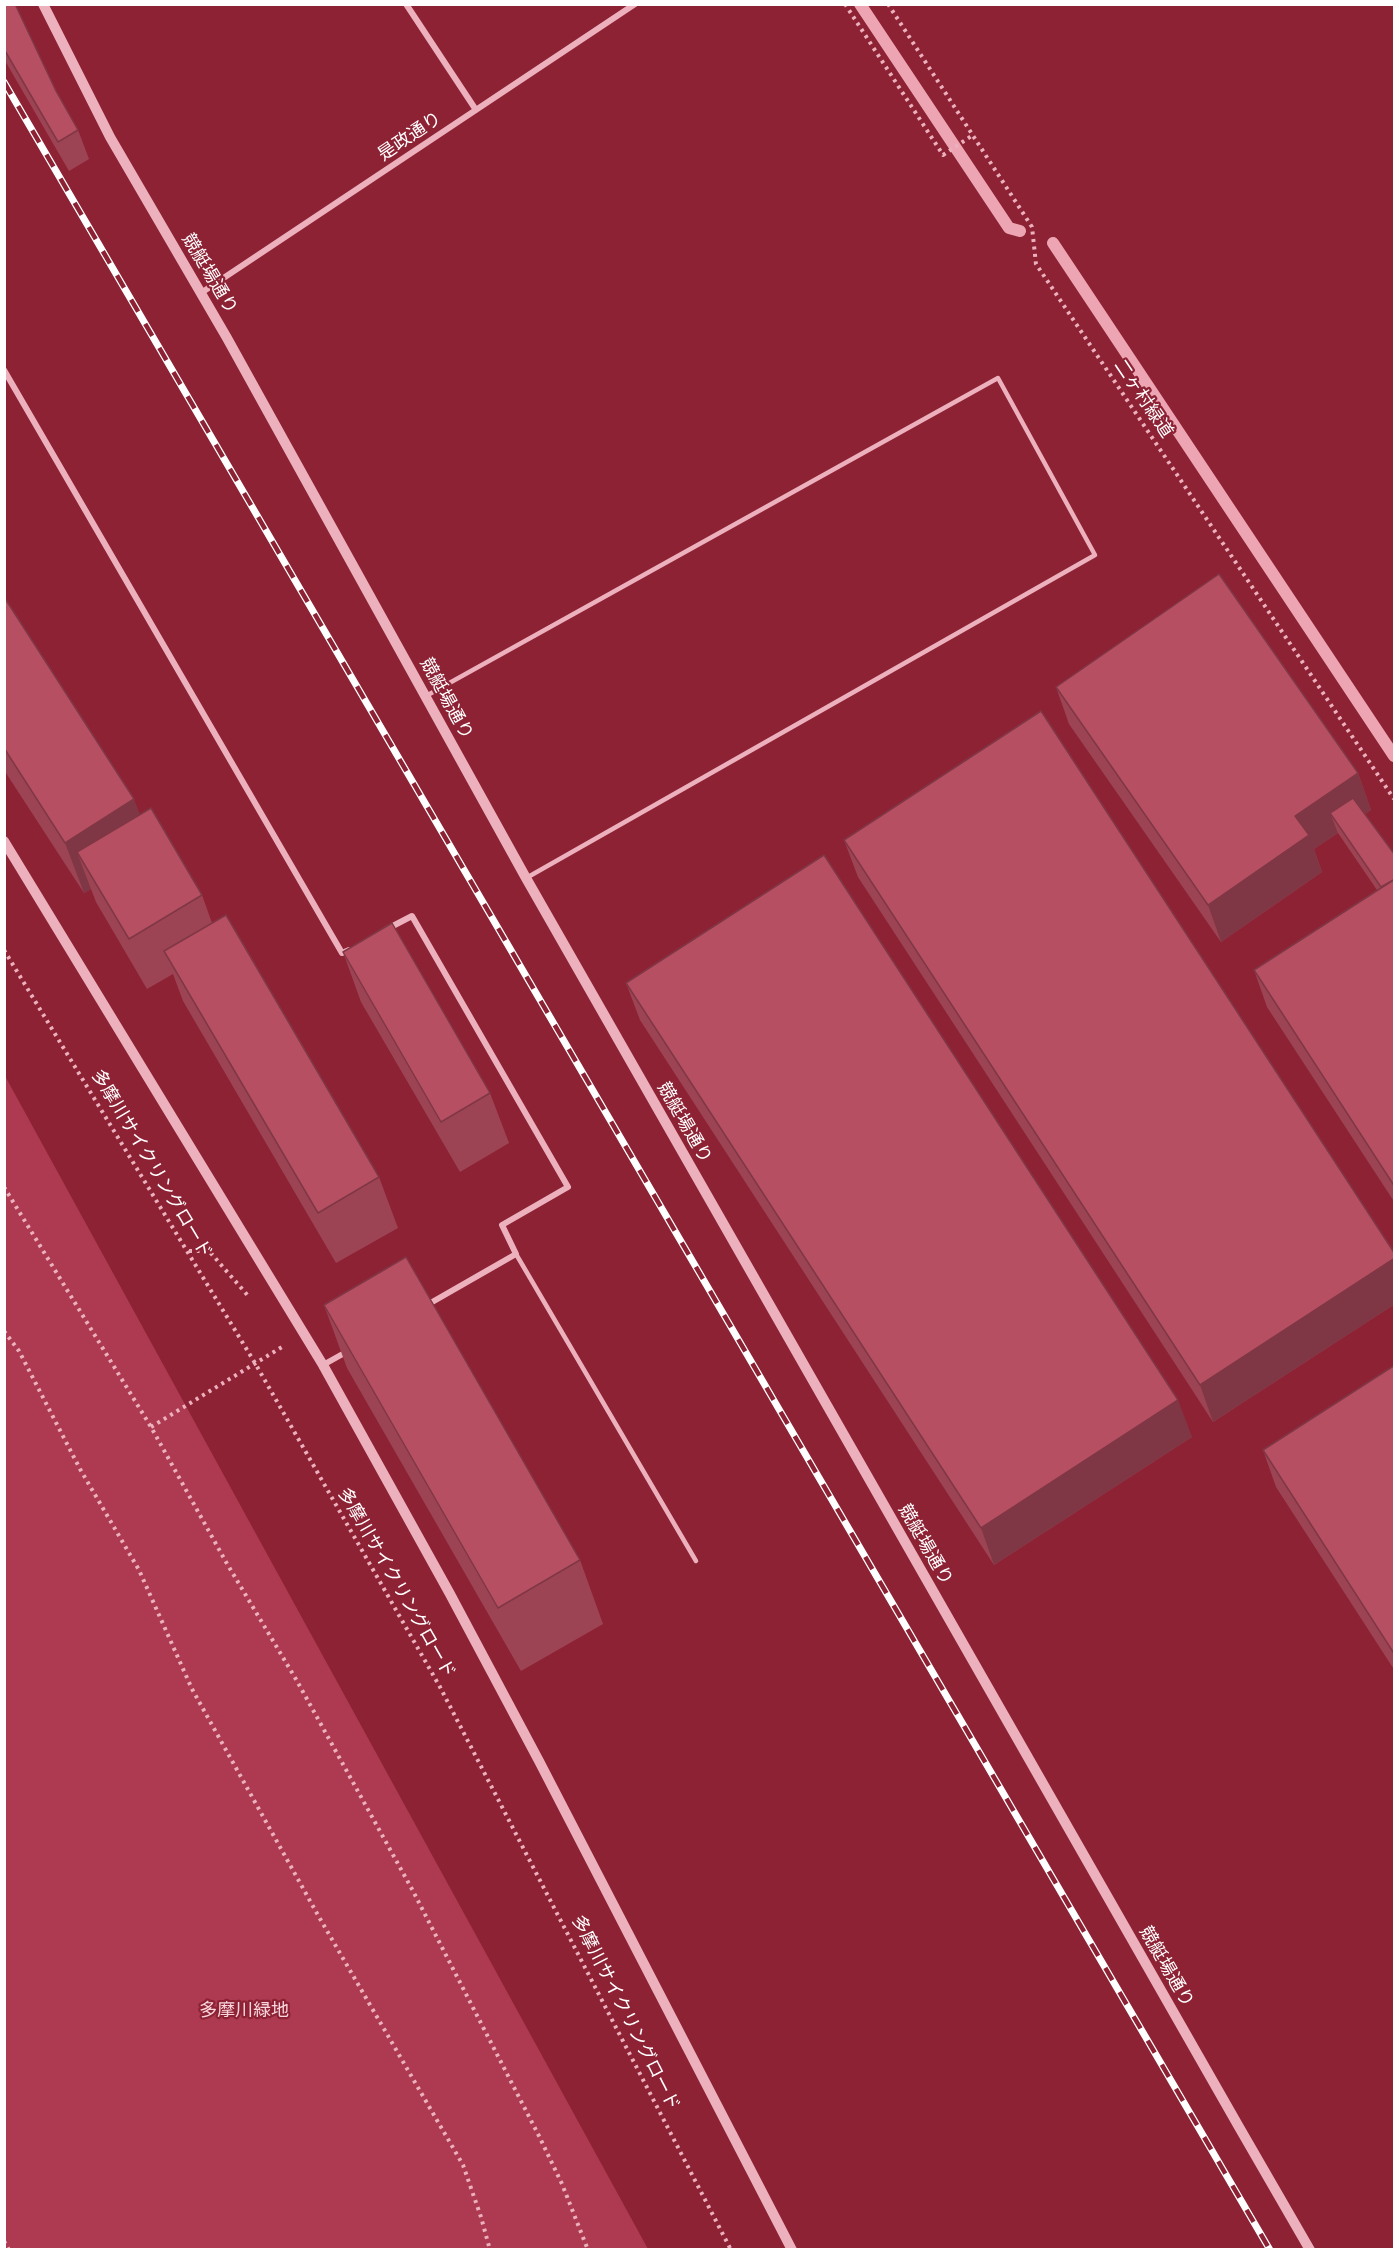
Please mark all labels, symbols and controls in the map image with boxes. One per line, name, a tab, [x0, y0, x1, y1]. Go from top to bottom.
street label: 是政通り	[374, 108, 446, 166]
street label: 競艇場通り	[177, 230, 241, 318]
street label: 二ヶ村緑道	[1109, 356, 1177, 442]
street label: 競艇場通り	[415, 654, 477, 744]
street label: 多摩川サイクリングロード	[86, 1066, 216, 1262]
street label: 競艇場通り	[652, 1079, 716, 1167]
street label: 多摩川サイクリングロード	[333, 1484, 459, 1682]
street label: 競艇場通り	[893, 1501, 957, 1589]
street label: 多摩川サイクリングロード	[566, 1912, 684, 2114]
street label: 競艇場通り	[1134, 1923, 1198, 2011]
park label: 多摩川緑地	[199, 2000, 289, 2022]

